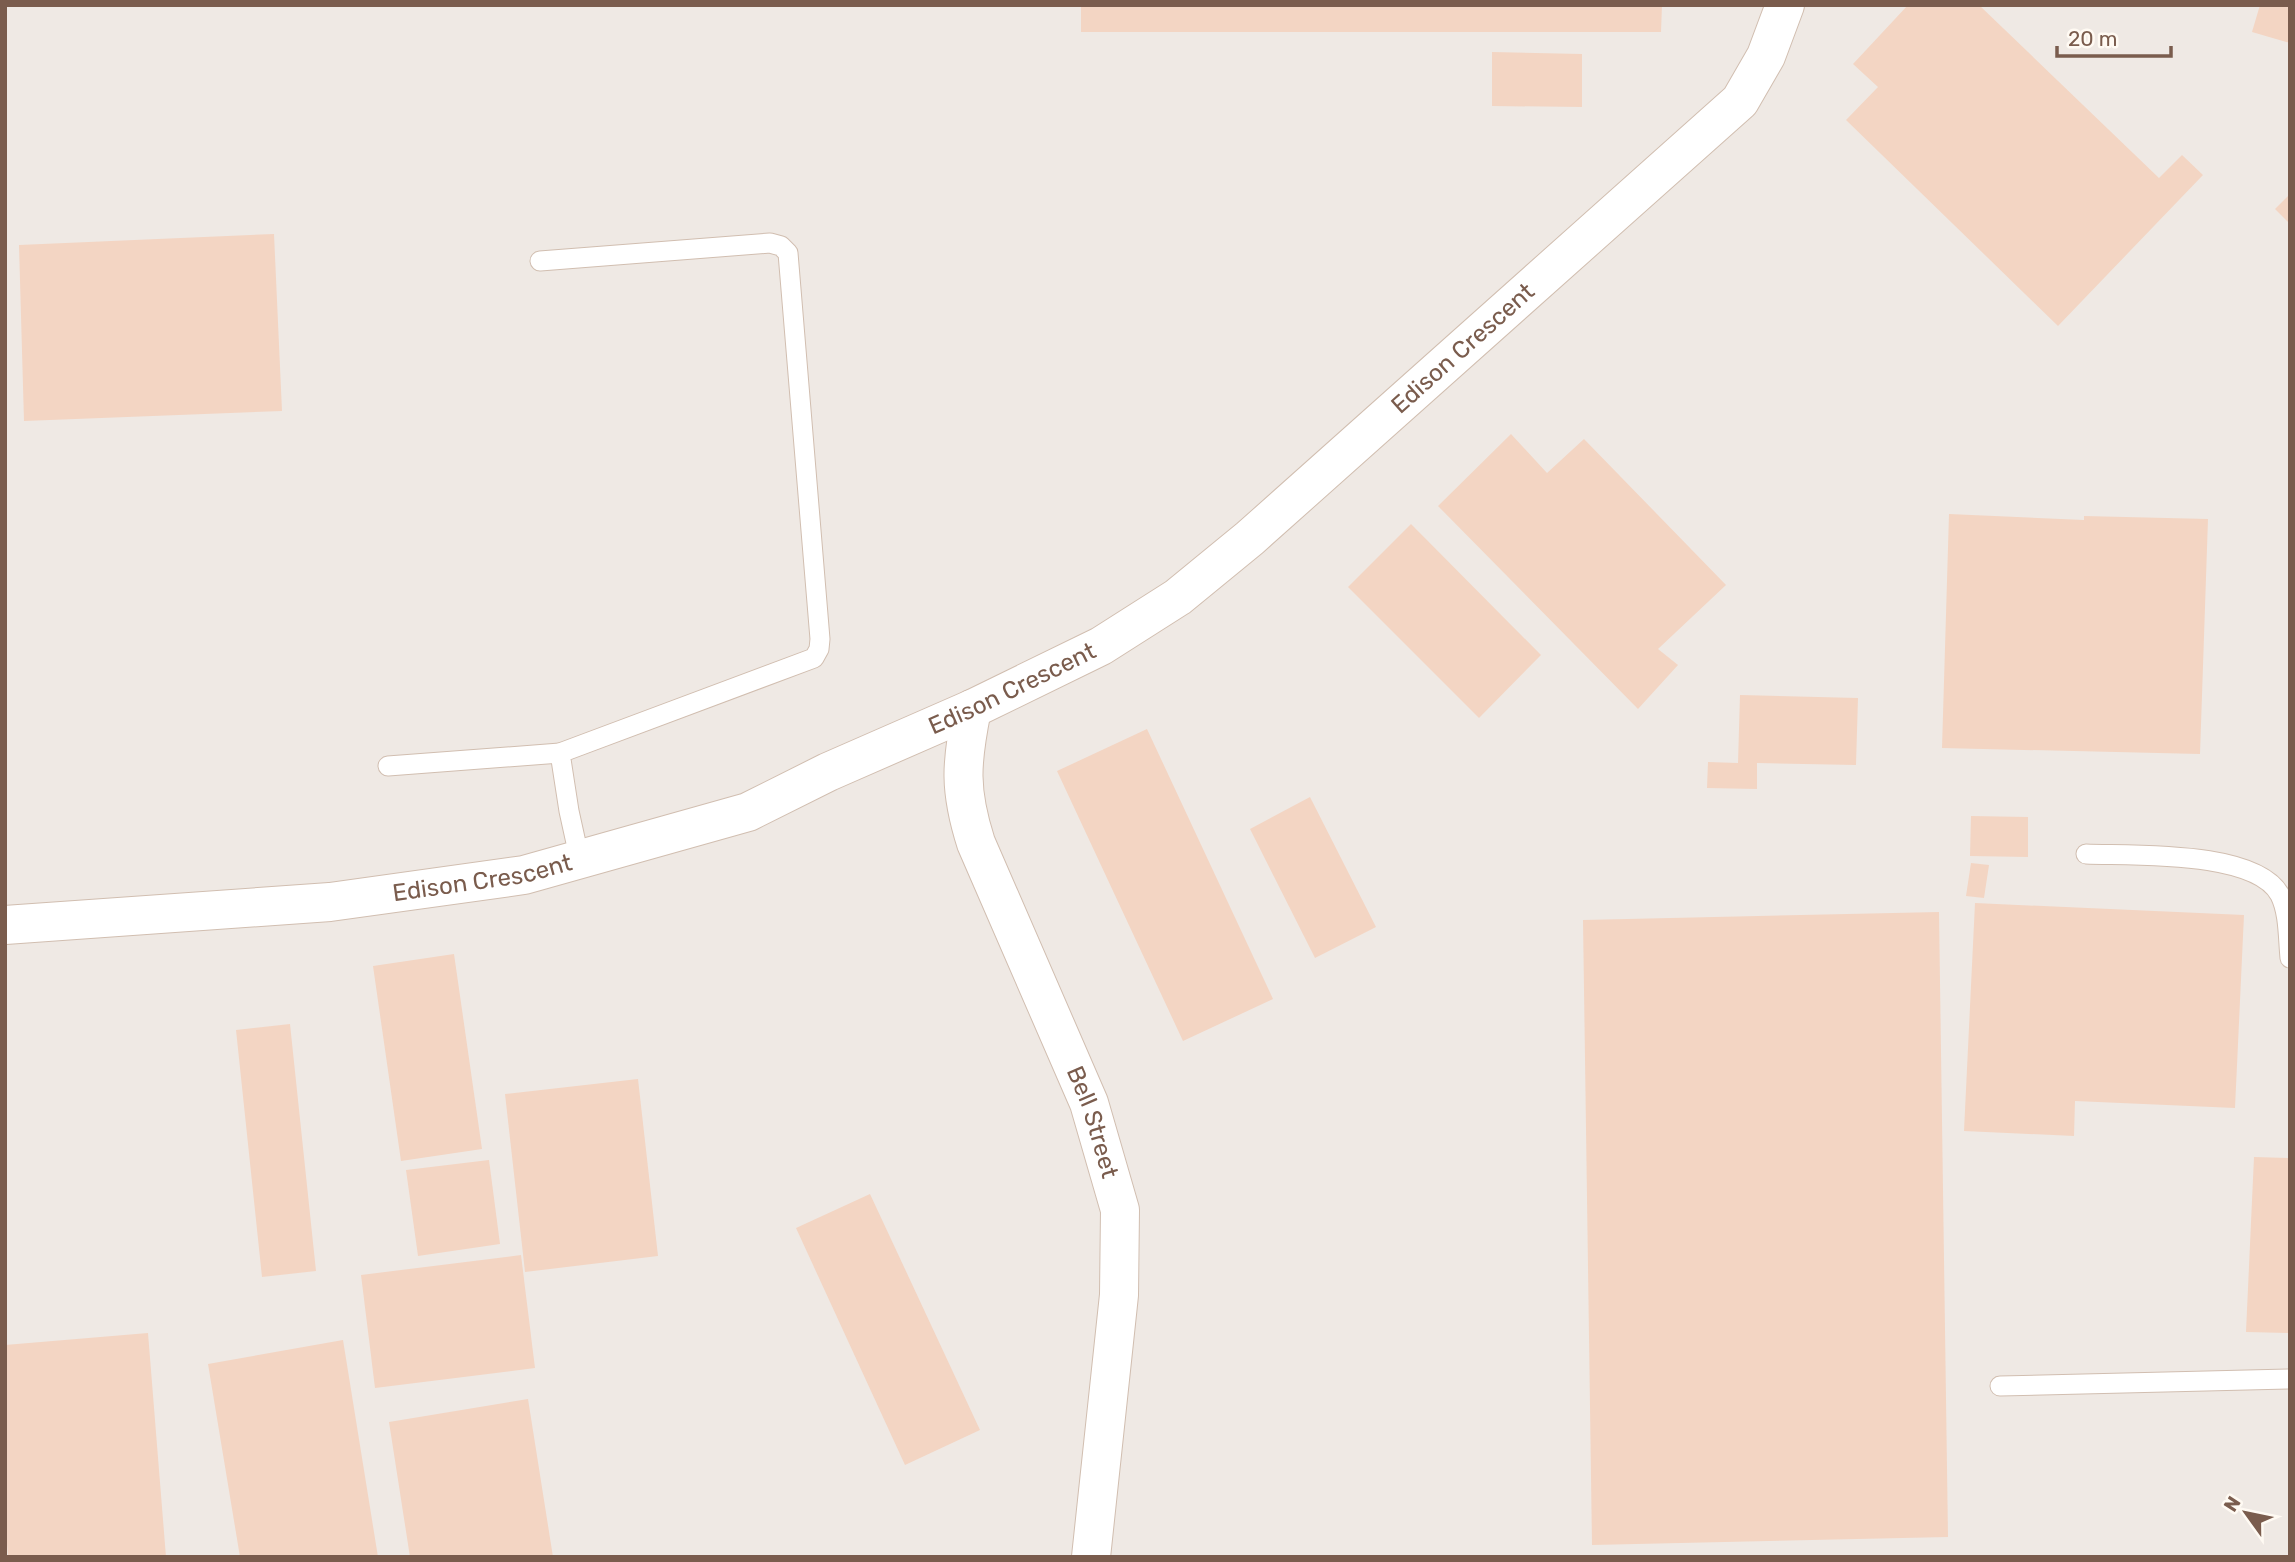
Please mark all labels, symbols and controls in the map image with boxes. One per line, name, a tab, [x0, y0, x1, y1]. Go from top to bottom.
scale bar	[2057, 14, 2171, 58]
text: 20 m	[2068, 26, 2117, 51]
street label: Edison Crescent	[1386, 277, 1540, 419]
street label: Edison Crescent	[924, 637, 1100, 740]
street label: Edison Crescent	[391, 848, 575, 907]
street label: Bell Street	[1061, 1062, 1124, 1182]
north arrow	[2211, 1478, 2281, 1548]
text: N	[2219, 1492, 2246, 1516]

